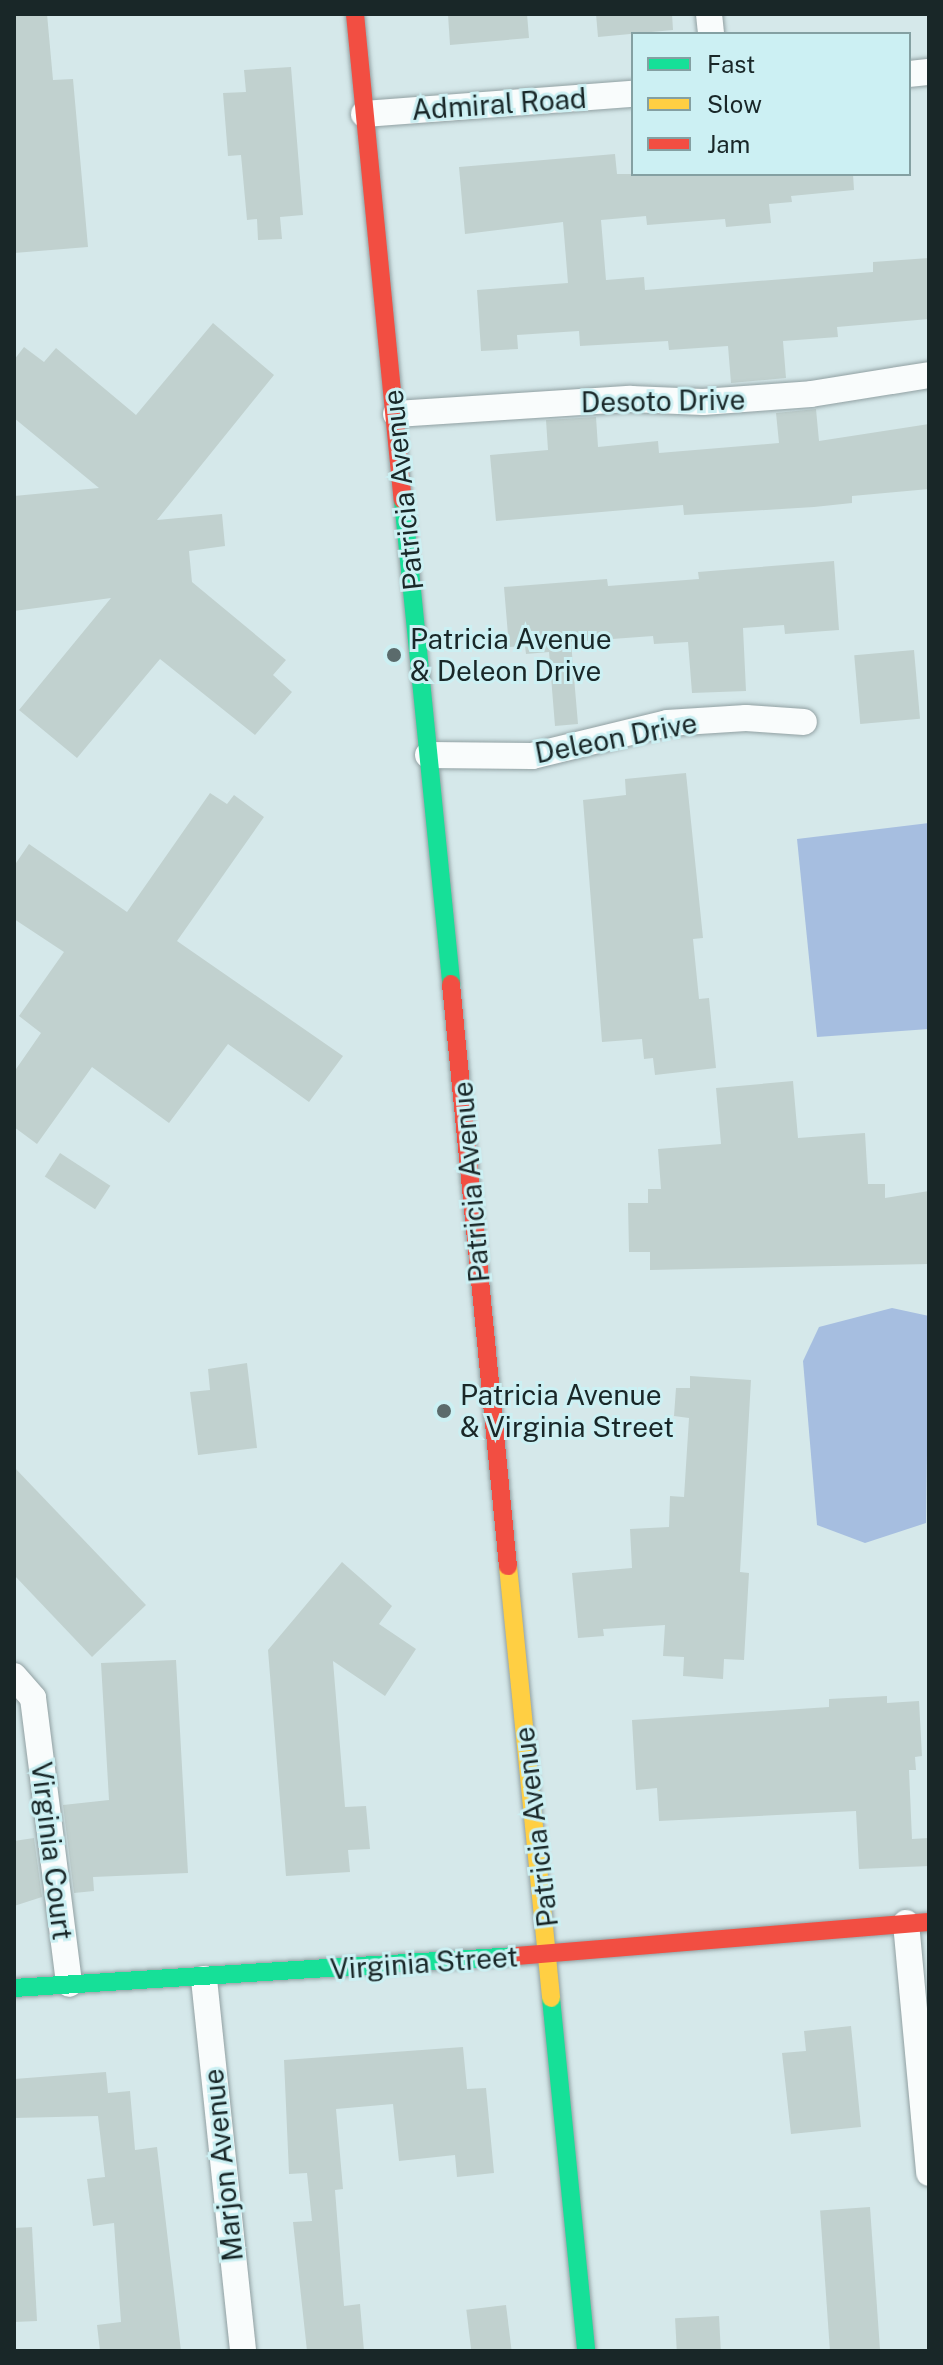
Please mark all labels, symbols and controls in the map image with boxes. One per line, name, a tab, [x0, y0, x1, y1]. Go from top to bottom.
legend	[631, 32, 911, 176]
text: Fast	[707, 50, 755, 78]
street label: Admiral Road	[410, 81, 588, 127]
text: Slow	[707, 90, 762, 118]
text: Jam	[707, 130, 750, 158]
street label: Desoto Drive	[580, 383, 746, 419]
street label: Patricia Avenue	[376, 388, 430, 592]
place label: Patricia Avenue & Deleon Drive	[410, 622, 612, 688]
marker: Patricia Avenue & Deleon Drive	[385, 646, 403, 664]
street label: Deleon Drive	[532, 706, 700, 770]
street label: Patricia Avenue	[445, 1080, 497, 1284]
place label: Patricia Avenue & Virginia Street	[460, 1378, 675, 1444]
marker: Patricia Avenue & Virginia Street	[435, 1402, 453, 1420]
street label: Patricia Avenue	[507, 1725, 565, 1929]
street label: Virginia Court	[24, 1760, 80, 1942]
street label: Virginia Street	[329, 1940, 519, 1986]
street label: Marjon Avenue	[196, 2067, 250, 2263]

